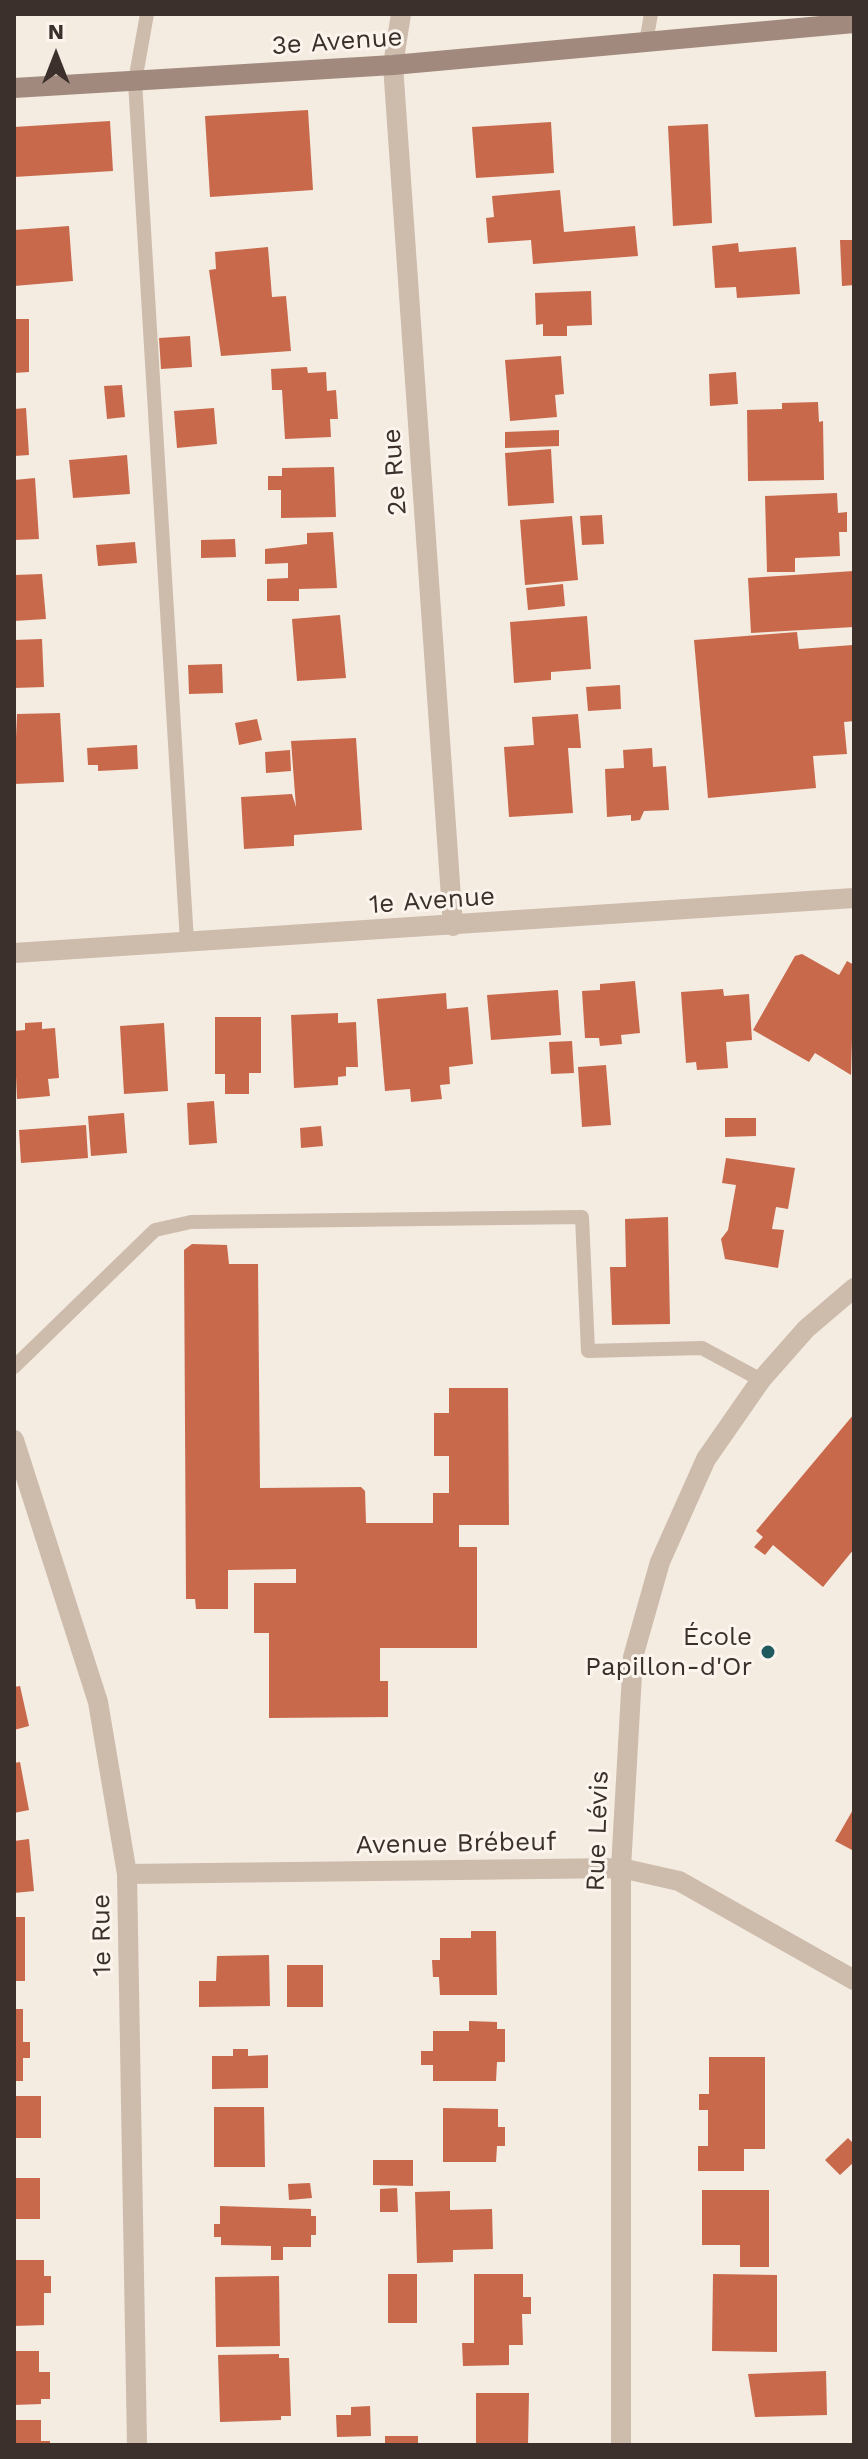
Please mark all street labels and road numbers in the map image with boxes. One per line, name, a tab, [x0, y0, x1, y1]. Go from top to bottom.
street label: 3e Avenue	[271, 22, 403, 62]
street label: 2e Rue	[376, 427, 414, 517]
street label: 1e Avenue	[368, 881, 496, 921]
street label: Rue Lévis	[580, 1770, 616, 1892]
street label: Avenue Brébeuf	[355, 1827, 557, 1861]
street label: 1e Rue	[86, 1894, 118, 1976]

